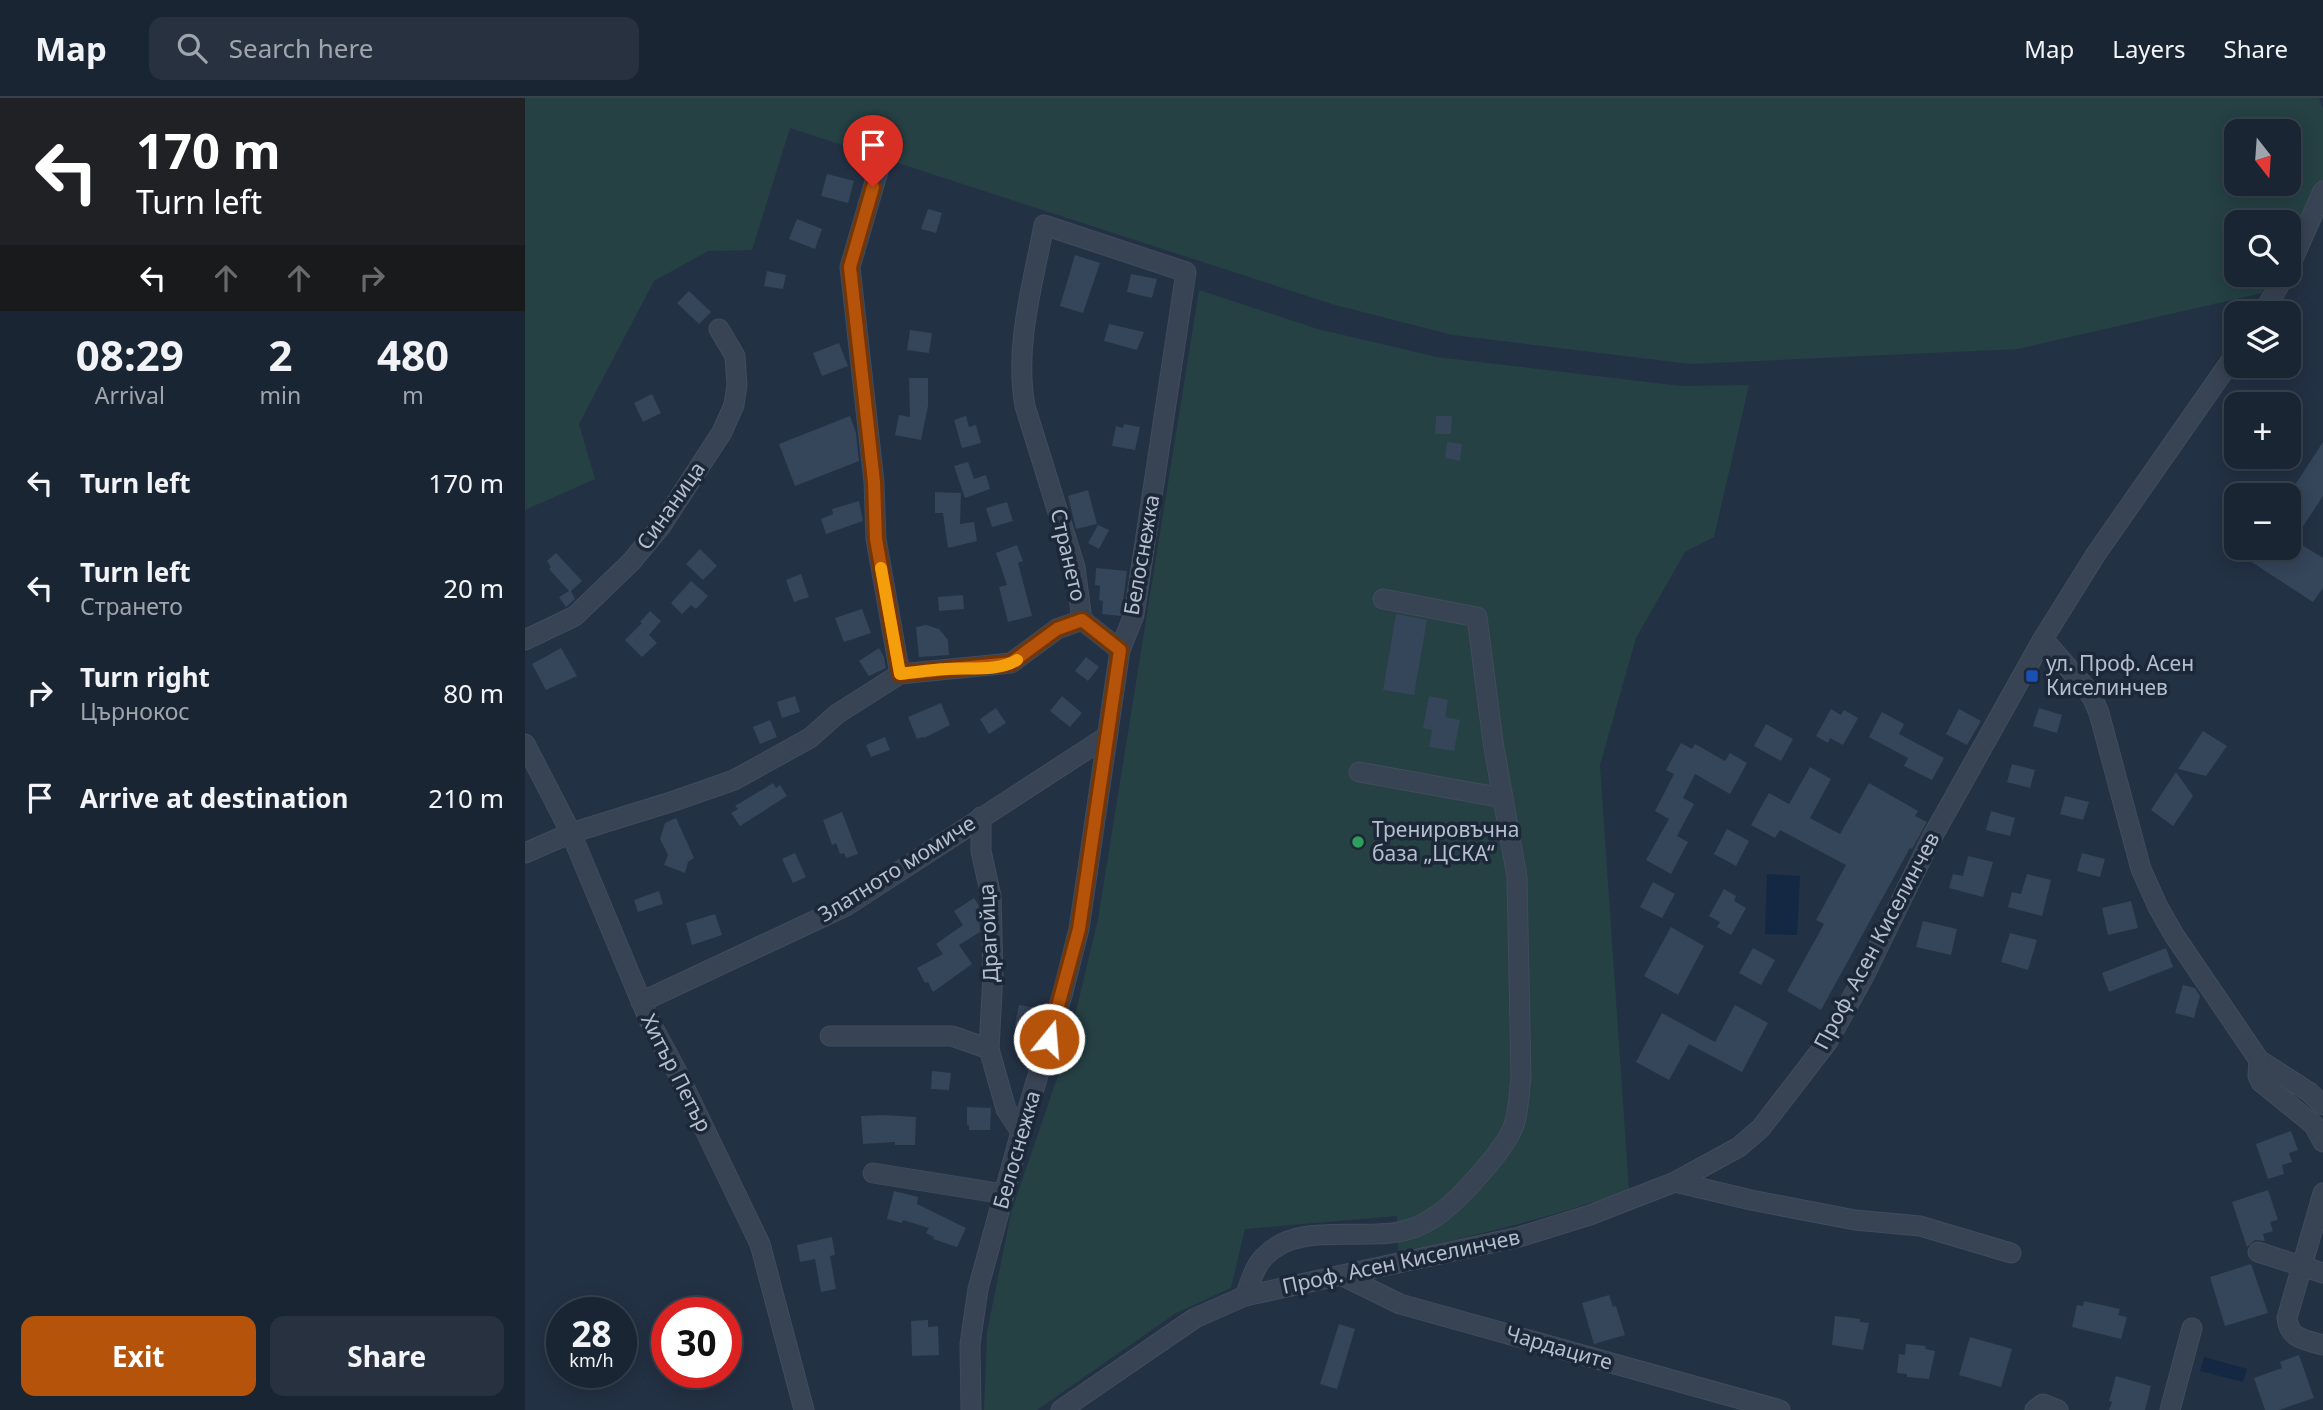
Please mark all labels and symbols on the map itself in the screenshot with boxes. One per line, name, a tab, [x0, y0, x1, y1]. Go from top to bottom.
pin	[843, 115, 903, 187]
north arrow	[2224, 119, 2301, 196]
street label: Синаница	[630, 456, 711, 555]
street label: Белоснежка	[1117, 492, 1165, 617]
street label: Странето	[1045, 506, 1093, 604]
place label: ул. Проф. Асен Киселинчев	[2046, 649, 2194, 701]
marker: ул. Проф. Асен Киселинчев	[2024, 668, 2040, 684]
street label: Златното момиче	[813, 809, 980, 928]
place label: Тренировъчна база „ЦСКА“	[1372, 815, 1519, 867]
street label: Проф. Асен Киселинчев	[1807, 827, 1945, 1054]
marker: Тренировъчна база „ЦСКА“	[1350, 834, 1366, 850]
street label: Драгойца	[971, 883, 1005, 983]
position arrow	[1012, 1002, 1086, 1076]
street label: Хитър Петър	[635, 1009, 719, 1136]
street label: Белоснежка	[986, 1087, 1046, 1212]
street label: Проф. Асен Киселинчев	[1279, 1222, 1522, 1300]
speed limit sign: 30	[651, 1297, 742, 1388]
street label: Чардаците	[1503, 1318, 1616, 1376]

